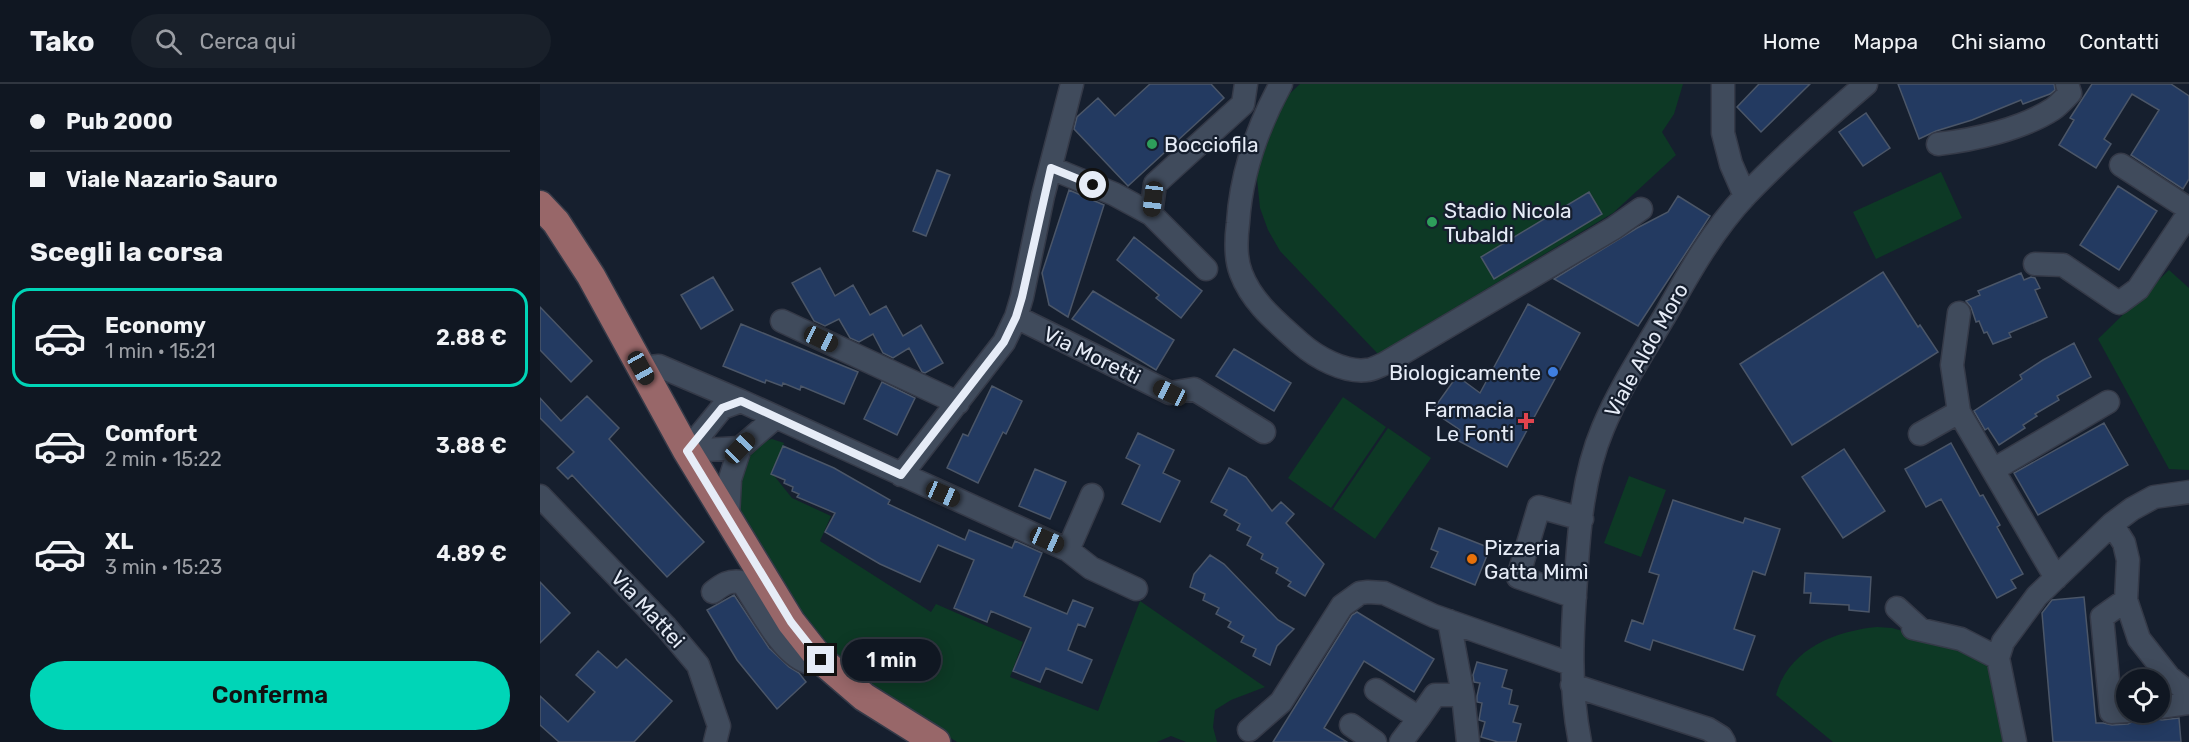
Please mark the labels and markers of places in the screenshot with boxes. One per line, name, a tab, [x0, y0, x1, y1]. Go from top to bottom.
place label: Bocciofila	[1164, 132, 1259, 157]
marker: Bocciofila	[1145, 137, 1159, 151]
place label: Stadio Nicola Tubaldi	[1444, 198, 1572, 247]
marker: Stadio Nicola Tubaldi	[1425, 215, 1439, 229]
place label: Biologicamente	[1389, 360, 1541, 385]
marker: Biologicamente	[1546, 365, 1560, 379]
place label: Farmacia Le Fonti	[1424, 397, 1514, 446]
marker: Farmacia Le Fonti	[1519, 414, 1533, 428]
place label: Pizzeria Gatta Mimì	[1484, 535, 1588, 584]
marker: Pizzeria Gatta Mimì	[1465, 552, 1479, 566]

